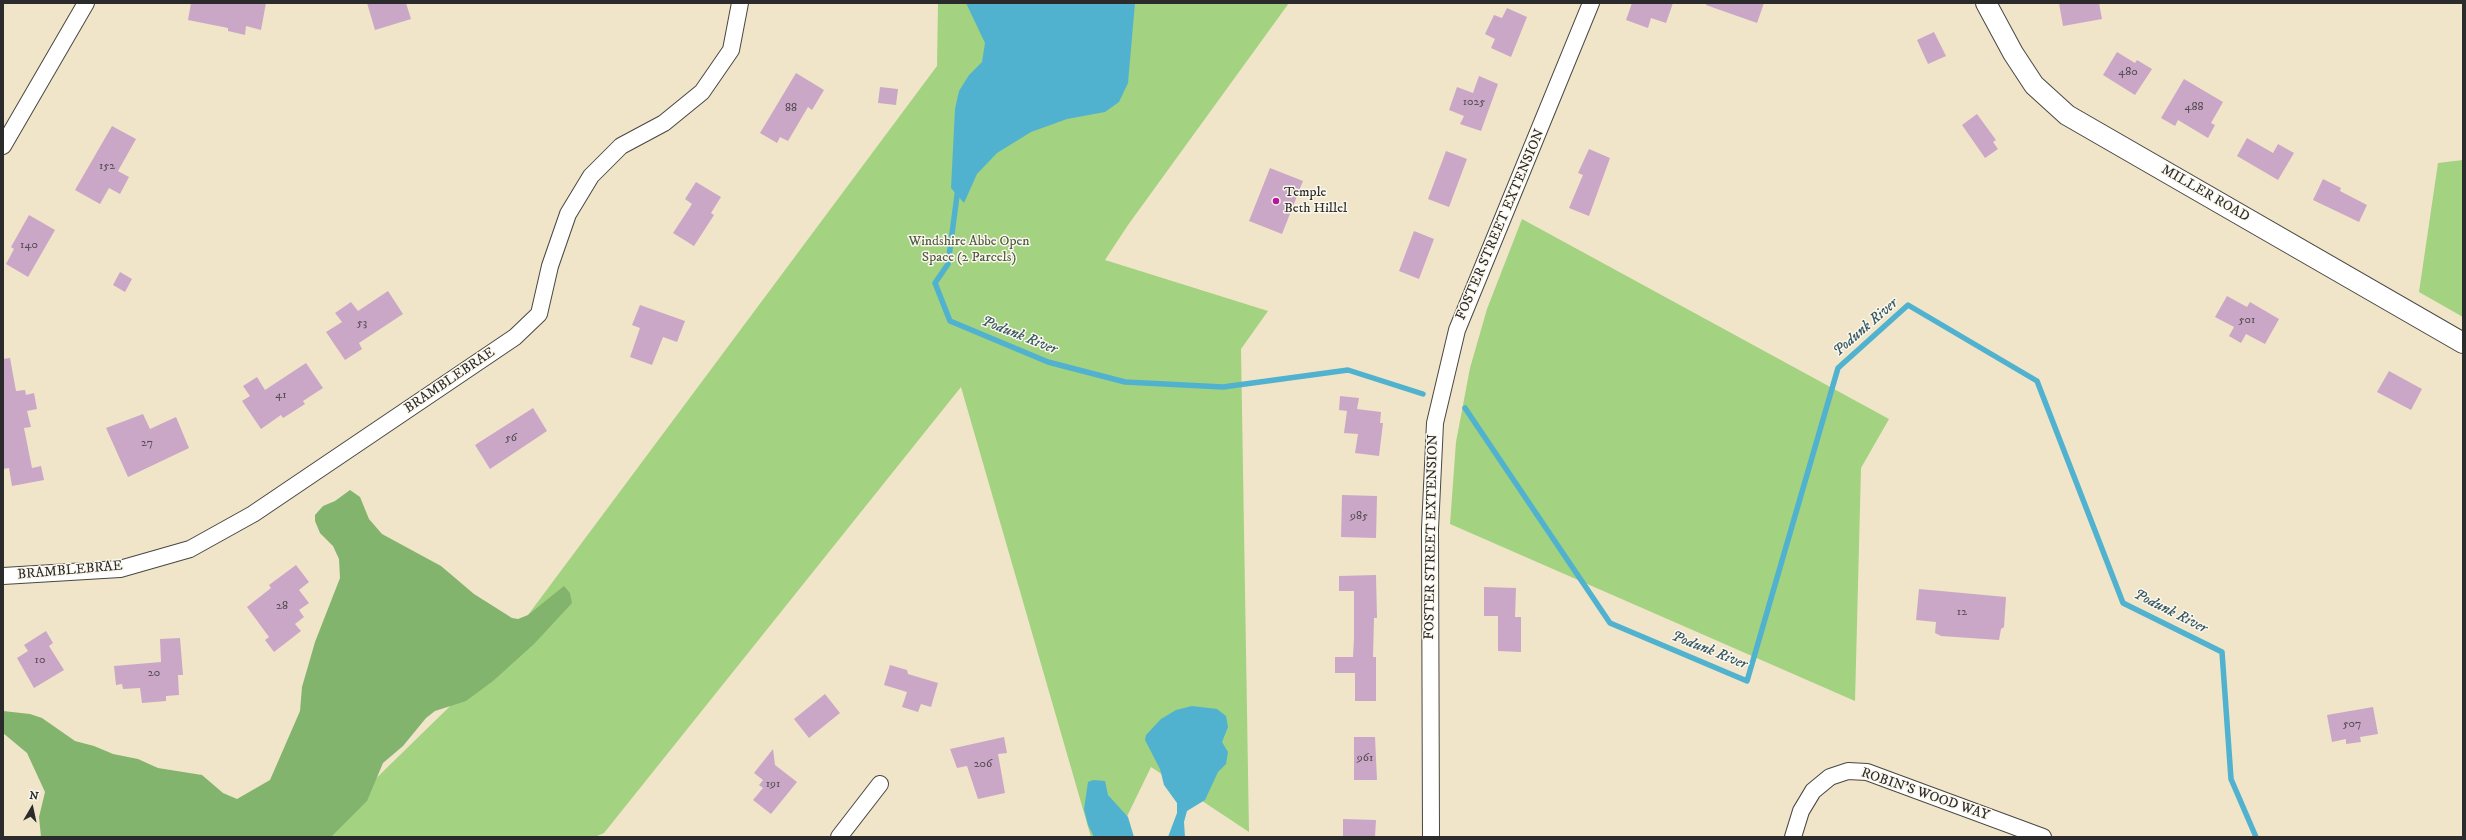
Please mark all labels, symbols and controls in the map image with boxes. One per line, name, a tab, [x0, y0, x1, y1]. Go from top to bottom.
house number: 480	[2118, 66, 2138, 80]
house number: 1025	[1463, 96, 1485, 110]
house number: 488	[2185, 101, 2203, 115]
house number: 88	[785, 102, 797, 116]
street label: FOSTER STREET EXTENSION	[1453, 127, 1549, 323]
house number: 152	[99, 160, 115, 174]
street label: MILLER ROAD	[2158, 162, 2252, 226]
place label: Temple Beth Hillel	[1284, 185, 1347, 218]
marker: Temple Beth Hillel	[1271, 196, 1281, 206]
park label: Windshire Abbe Open Space (2 Parcels)	[908, 234, 1030, 266]
house number: 140	[20, 239, 38, 253]
water label: Podunk River	[1830, 295, 1902, 361]
water label: Podunk River	[979, 313, 1059, 359]
house number: 501	[2239, 314, 2255, 328]
house number: 53	[357, 317, 367, 331]
street label: BRAMBLEBRAE	[402, 345, 498, 417]
house number: 41	[275, 389, 287, 403]
house number: 56	[505, 432, 517, 446]
street label: FOSTER STREET EXTENSION	[1422, 434, 1442, 640]
house number: 27	[141, 437, 153, 451]
house number: 985	[1350, 510, 1368, 524]
street label: BRAMBLEBRAE	[17, 558, 123, 584]
water label: Podunk River	[2130, 586, 2210, 638]
house number: 28	[276, 600, 288, 614]
house number: 12	[1957, 606, 1967, 620]
water label: Podunk River	[1669, 628, 1749, 674]
house number: 10	[35, 654, 45, 668]
house number: 20	[148, 667, 160, 681]
house number: 507	[2343, 718, 2361, 732]
house number: 961	[1357, 752, 1373, 766]
house number: 206	[974, 758, 992, 772]
street label: ROBIN'S WOOD WAY	[1859, 765, 1991, 825]
house number: 191	[766, 778, 780, 792]
north arrow	[12, 788, 52, 828]
text: N	[28, 789, 39, 804]

